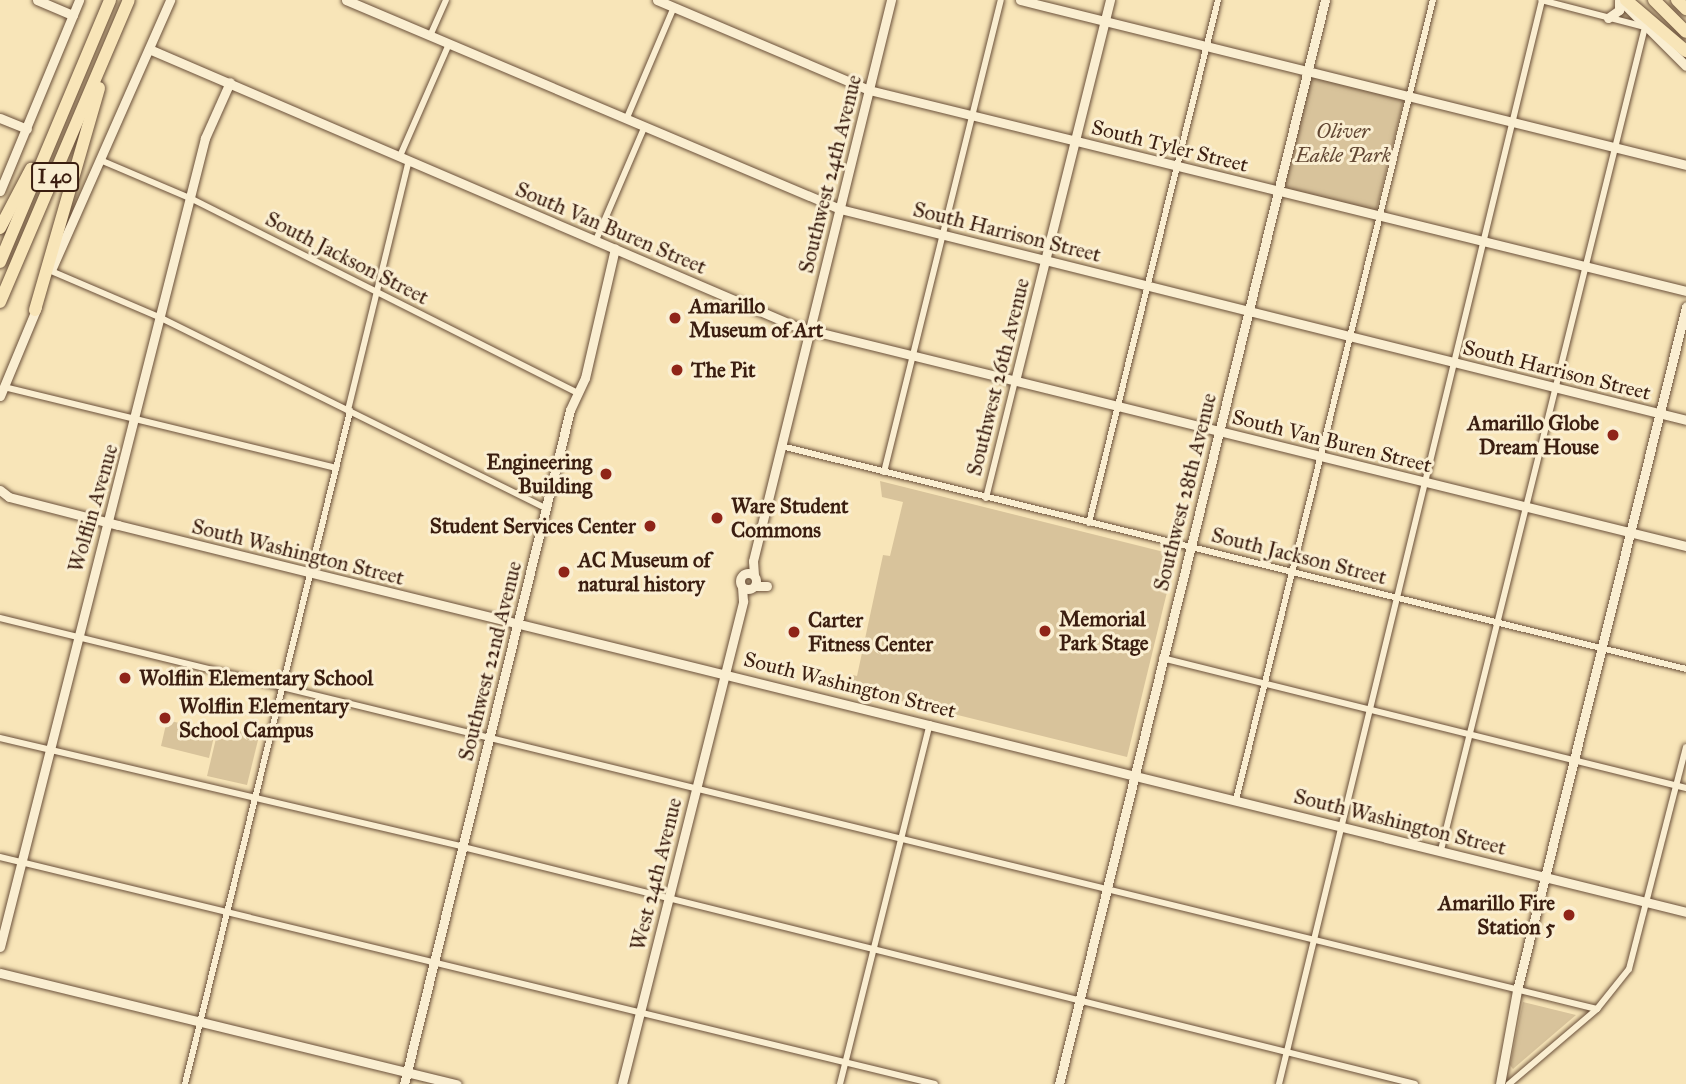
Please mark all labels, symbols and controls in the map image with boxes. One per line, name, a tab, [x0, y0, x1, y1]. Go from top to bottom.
street label: Southwest 24th Avenue	[793, 72, 867, 276]
street label: South Tyler Street	[1089, 114, 1251, 178]
park label: Oliver Eakle Park	[1295, 118, 1391, 168]
road number: I 40	[30, 162, 80, 192]
street label: South Van Buren Street	[512, 176, 710, 280]
street label: South Harrison Street	[910, 196, 1104, 268]
street label: South Jackson Street	[261, 206, 433, 310]
street label: Southwest 26th Avenue	[961, 276, 1035, 478]
place label: Amarillo Museum of Art	[689, 293, 823, 343]
marker: Amarillo Museum of Art	[667, 310, 683, 326]
street label: South Harrison Street	[1460, 334, 1654, 406]
place label: The Pit	[691, 357, 755, 383]
marker: The Pit	[669, 362, 685, 378]
street label: Southwest 28th Avenue	[1148, 390, 1222, 594]
street label: South Van Buren Street	[1230, 404, 1434, 478]
place label: Amarillo Globe Dream House	[1468, 410, 1599, 460]
marker: Amarillo Globe Dream House	[1605, 427, 1621, 443]
street label: Wolflin Avenue	[63, 441, 123, 575]
place label: Engineering Building	[486, 449, 592, 499]
marker: Engineering Building	[598, 466, 614, 482]
place label: Ware Student Commons	[731, 493, 848, 543]
marker: Ware Student Commons	[709, 510, 725, 526]
street label: South Washington Street	[189, 513, 407, 591]
place label: Student Services Center	[430, 513, 636, 539]
marker: Student Services Center	[642, 518, 658, 534]
street label: South Jackson Street	[1209, 522, 1389, 590]
place label: AC Museum of natural history	[578, 547, 711, 597]
street label: Southwest 22nd Avenue	[453, 559, 527, 763]
marker: AC Museum of natural history	[556, 564, 572, 580]
place label: Memorial Park Stage	[1059, 606, 1148, 656]
place label: Carter Fitness Center	[808, 607, 933, 657]
marker: Memorial Park Stage	[1037, 623, 1053, 639]
marker: Carter Fitness Center	[786, 624, 802, 640]
street label: South Washington Street	[741, 646, 959, 724]
place label: Wolflin Elementary School	[139, 665, 373, 691]
marker: Wolflin Elementary School	[117, 670, 133, 686]
place label: Wolflin Elementary School Campus	[179, 693, 349, 743]
marker: Wolflin Elementary School Campus	[157, 710, 173, 726]
street label: South Washington Street	[1291, 783, 1509, 861]
street label: West 24th Avenue	[625, 795, 687, 953]
place label: Amarillo Fire Station 5	[1438, 890, 1555, 940]
marker: Amarillo Fire Station 5	[1561, 907, 1577, 923]

